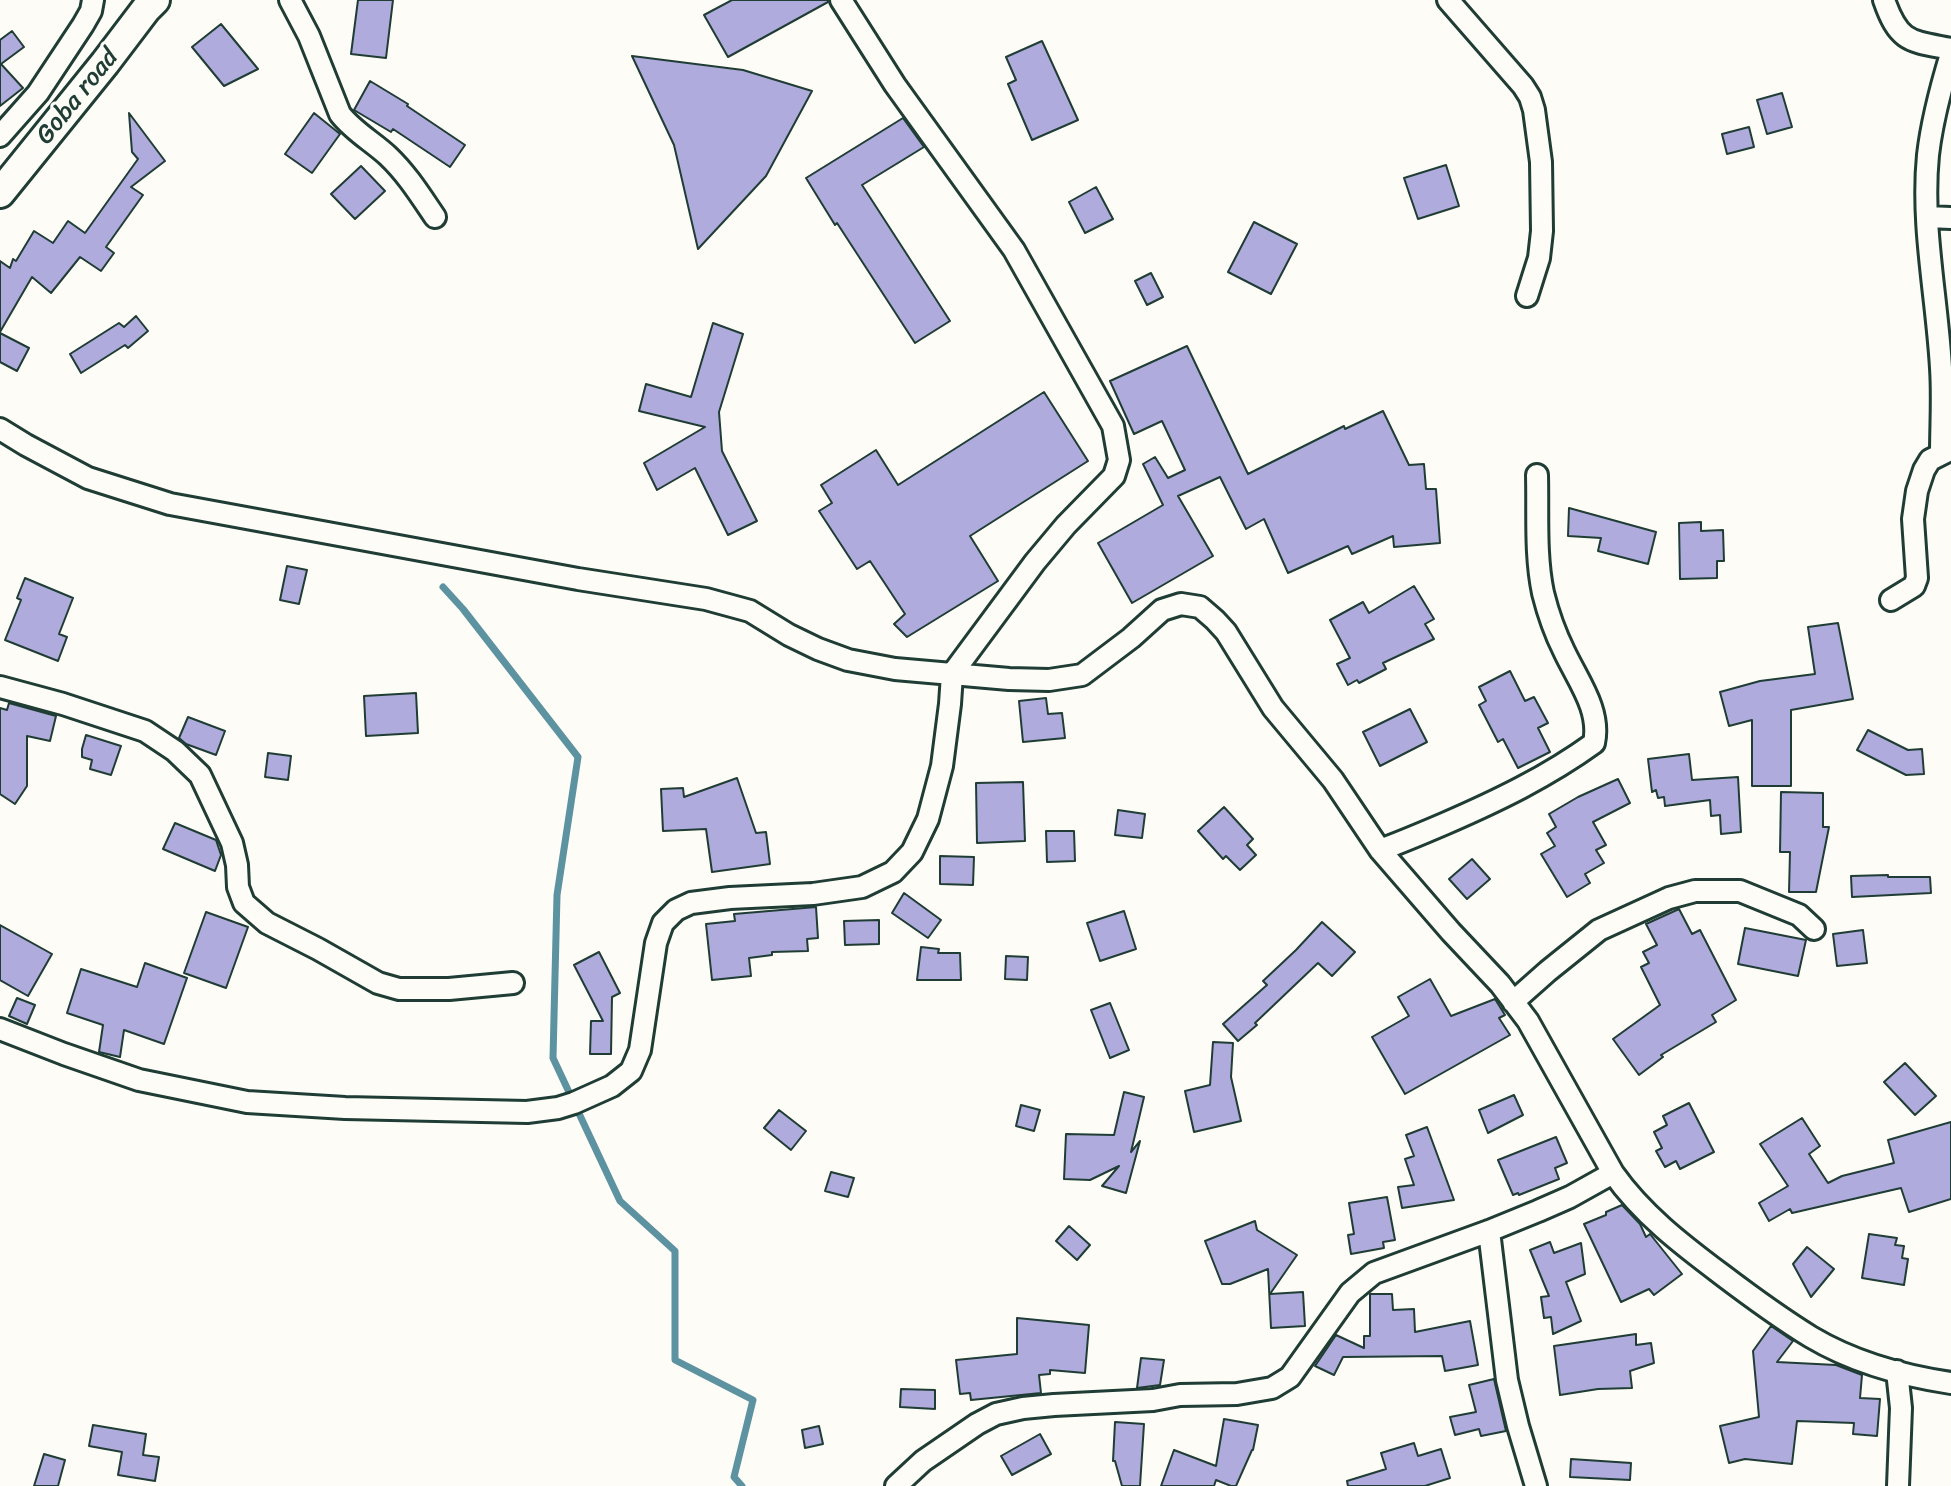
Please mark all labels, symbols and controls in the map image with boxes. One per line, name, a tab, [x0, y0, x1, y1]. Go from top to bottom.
street label: Goba road	[30, 43, 126, 151]

